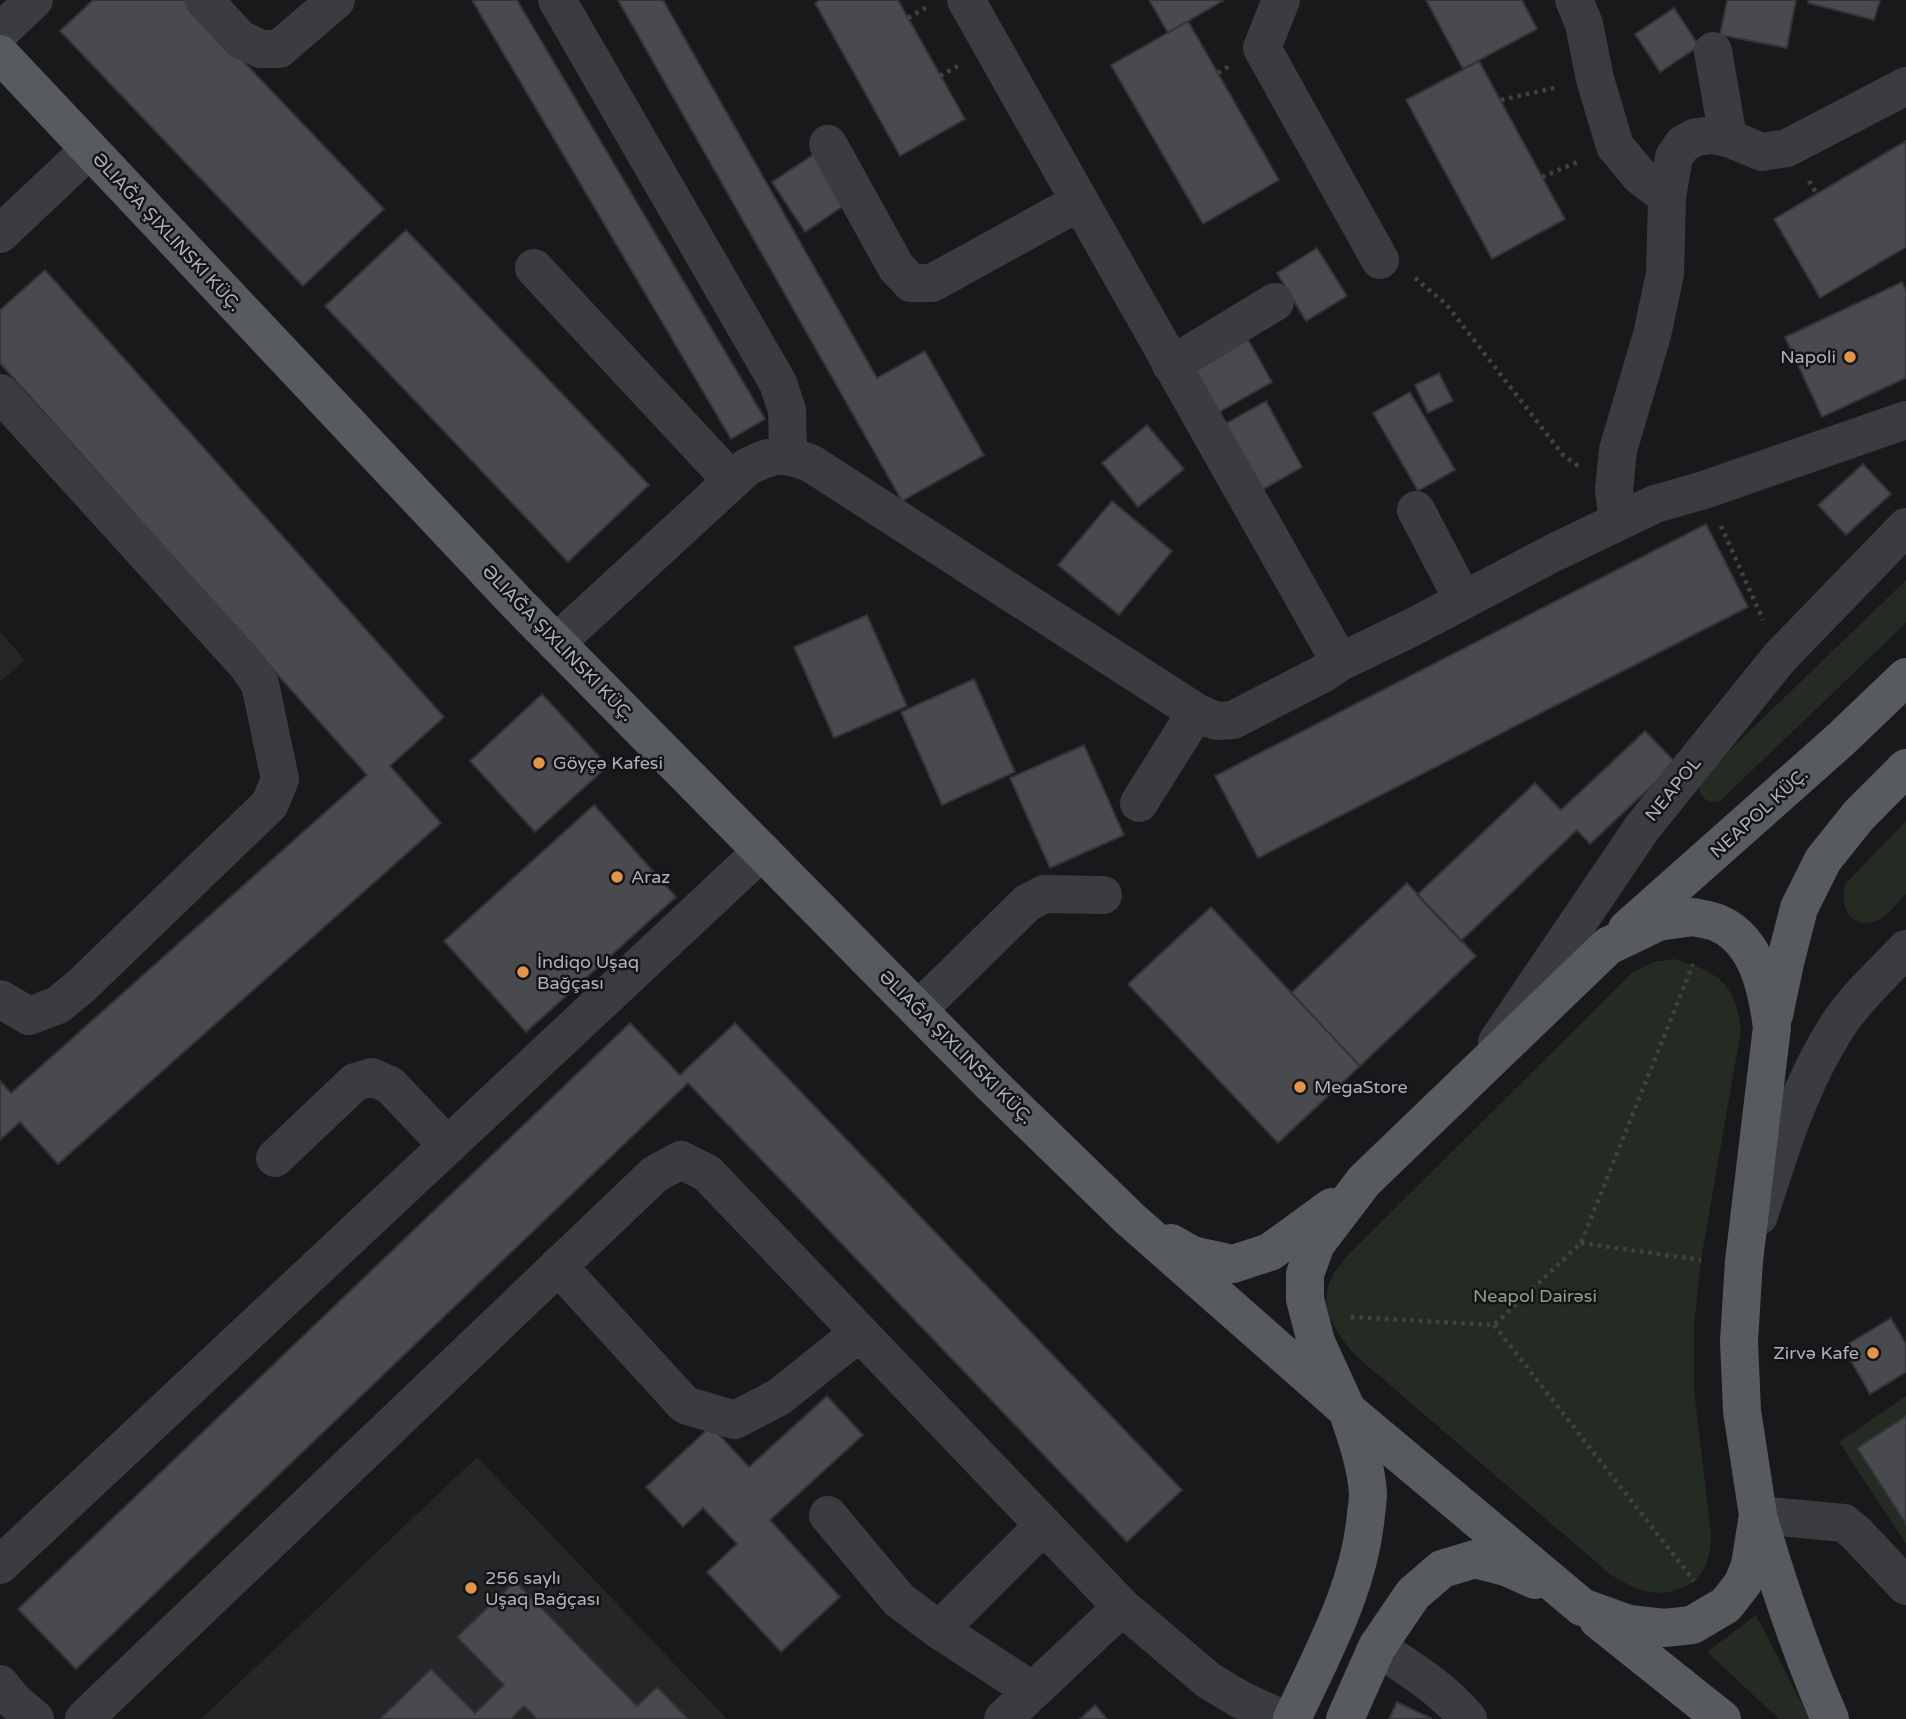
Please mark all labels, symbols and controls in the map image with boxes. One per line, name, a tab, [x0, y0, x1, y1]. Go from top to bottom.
street label: ƏLIAĞA ŞIXLINSKI KÜÇ.	[88, 148, 246, 316]
place label: Napoli	[1780, 346, 1836, 368]
marker: Napoli	[1842, 349, 1858, 365]
street label: ƏLIAĞA ŞIXLINSKI KÜÇ.	[478, 560, 638, 726]
place label: Göyçə Kafesi	[553, 752, 663, 774]
street label: NEAPOL	[1640, 752, 1706, 826]
marker: Göyçə Kafesi	[531, 755, 547, 771]
street label: NEAPOL KÜÇ.	[1706, 763, 1812, 863]
place label: Araz	[631, 866, 670, 888]
marker: Araz	[609, 869, 625, 885]
place label: İndiqo Uşaq Bağçası	[537, 951, 639, 994]
marker: İndiqo Uşaq Bağçası	[515, 964, 531, 980]
street label: ƏLIAĞA ŞIXLINSKI KÜÇ.	[874, 965, 1038, 1129]
place label: MegaStore	[1314, 1076, 1408, 1098]
marker: MegaStore	[1292, 1079, 1308, 1095]
park label: Neapol Dairəsi	[1473, 1285, 1597, 1307]
place label: Zirvə Kafe	[1773, 1342, 1859, 1364]
marker: Zirvə Kafe	[1865, 1345, 1881, 1361]
place label: 256 saylı Uşaq Bağçası	[485, 1567, 600, 1610]
marker: 256 saylı Uşaq Bağçası	[463, 1580, 479, 1596]

